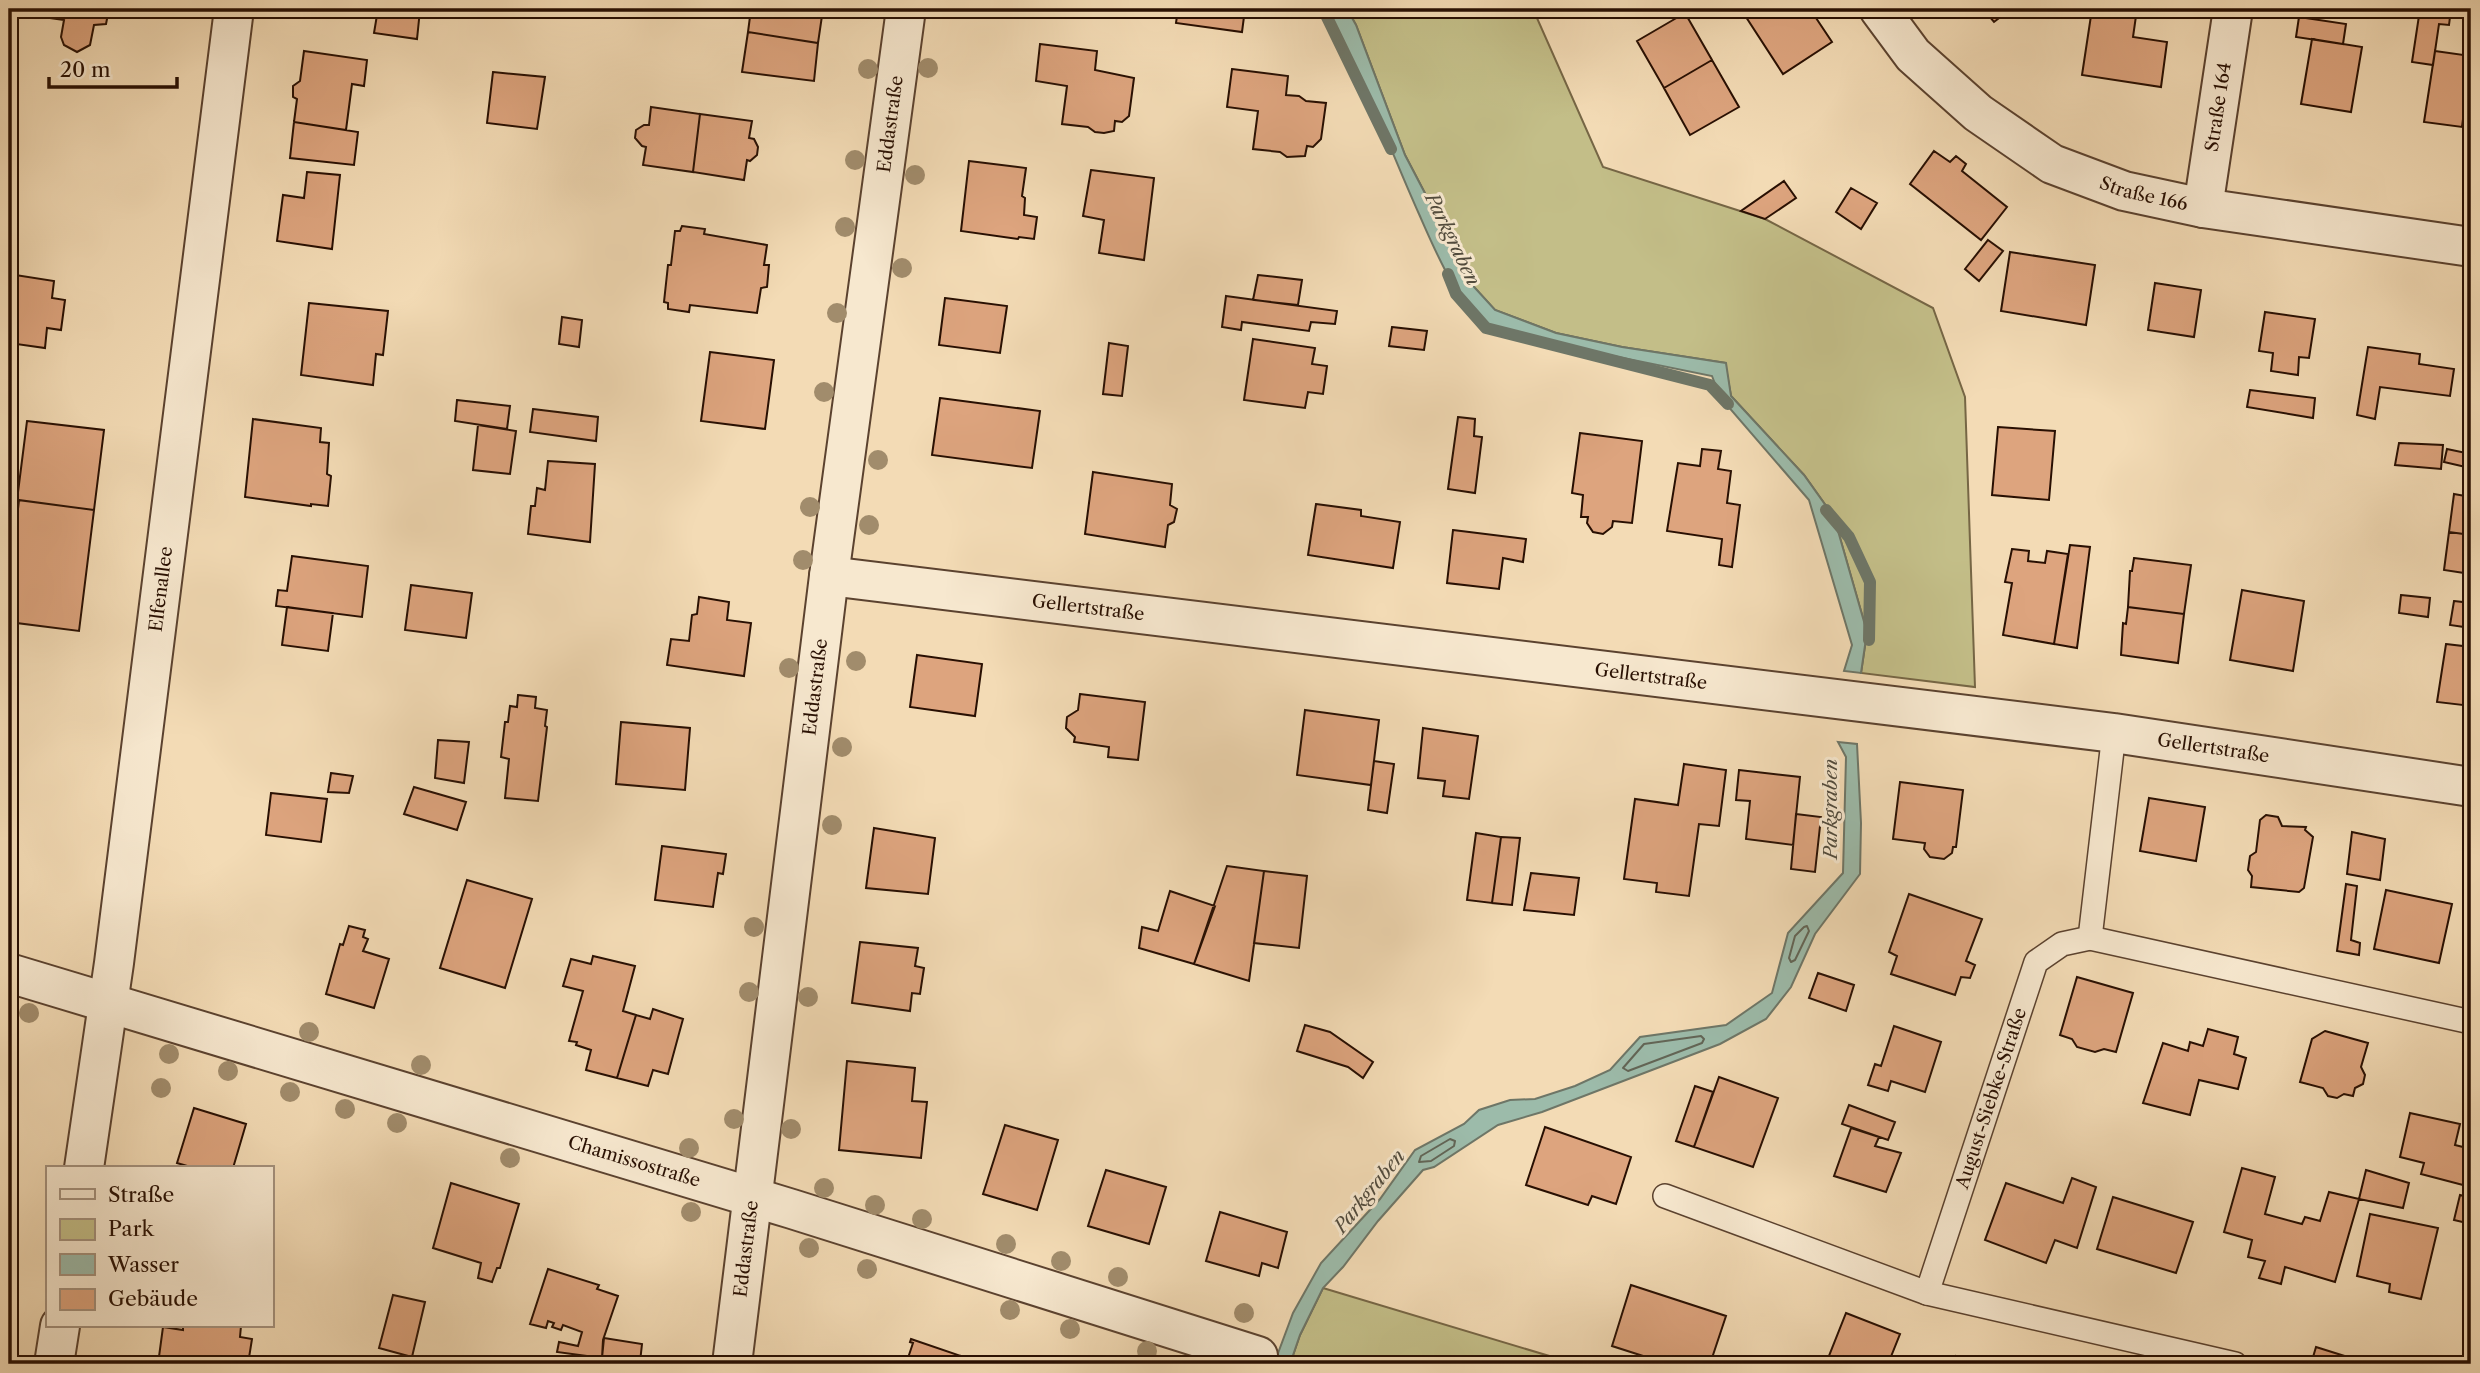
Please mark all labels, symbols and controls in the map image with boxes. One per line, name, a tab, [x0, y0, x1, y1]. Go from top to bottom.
scale bar	[49, 46, 177, 90]
text: 20 m	[60, 57, 111, 82]
street label: Straße 164	[2201, 61, 2236, 153]
street label: Eddastraße	[873, 74, 908, 174]
street label: Straße 166	[2097, 172, 2190, 215]
water label: Parkgraben	[1419, 187, 1485, 289]
street label: Elfenallee	[145, 545, 177, 633]
street label: Gellertstraße	[1031, 590, 1146, 625]
street label: Eddastraße	[798, 637, 832, 737]
street label: Gellertstraße	[1593, 659, 1708, 694]
street label: Gellertstraße	[2156, 729, 2271, 767]
water label: Parkgraben	[1819, 759, 1842, 861]
street label: August-Siebke-Straße	[1951, 1005, 2031, 1193]
street label: Chamissostraße	[565, 1131, 703, 1192]
water label: Parkgraben	[1328, 1145, 1410, 1239]
legend	[46, 1166, 273, 1328]
text: Straße	[108, 1182, 174, 1207]
street label: Eddastraße	[729, 1199, 763, 1299]
text: Park	[108, 1216, 154, 1241]
text: Wasser	[107, 1252, 179, 1277]
text: Gebäude	[108, 1286, 198, 1311]

